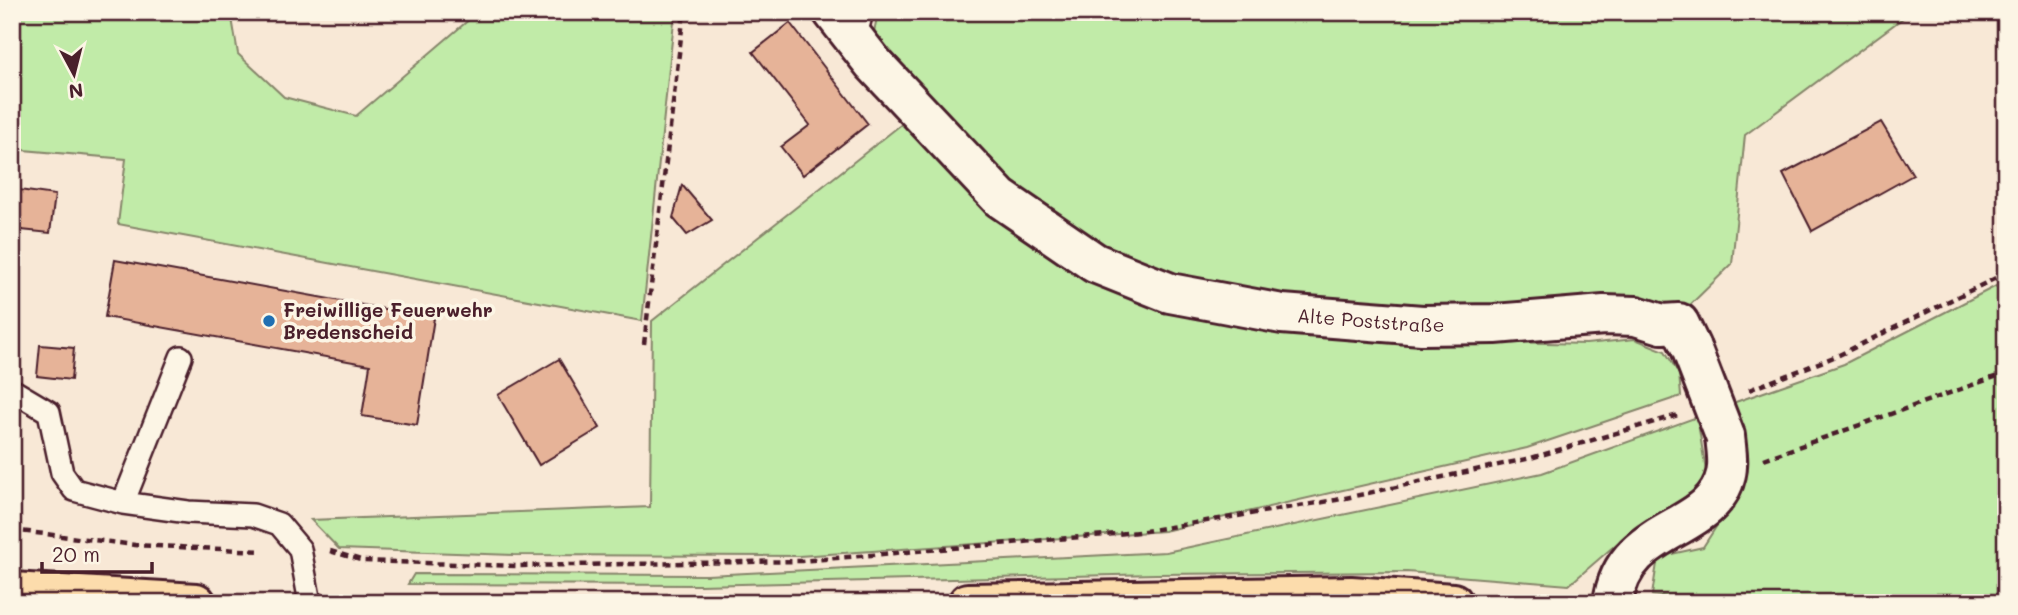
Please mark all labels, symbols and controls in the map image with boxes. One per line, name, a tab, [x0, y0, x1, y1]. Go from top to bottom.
north arrow	[38, 38, 108, 108]
text: N	[67, 78, 85, 105]
place label: Freiwillige Feuerwehr Bredenscheid	[283, 297, 493, 344]
street label: Alte Poststraße	[1296, 302, 1444, 337]
marker: Freiwillige Feuerwehr Bredenscheid	[261, 313, 277, 329]
scale bar	[42, 531, 152, 575]
text: 20 m	[52, 540, 100, 567]

